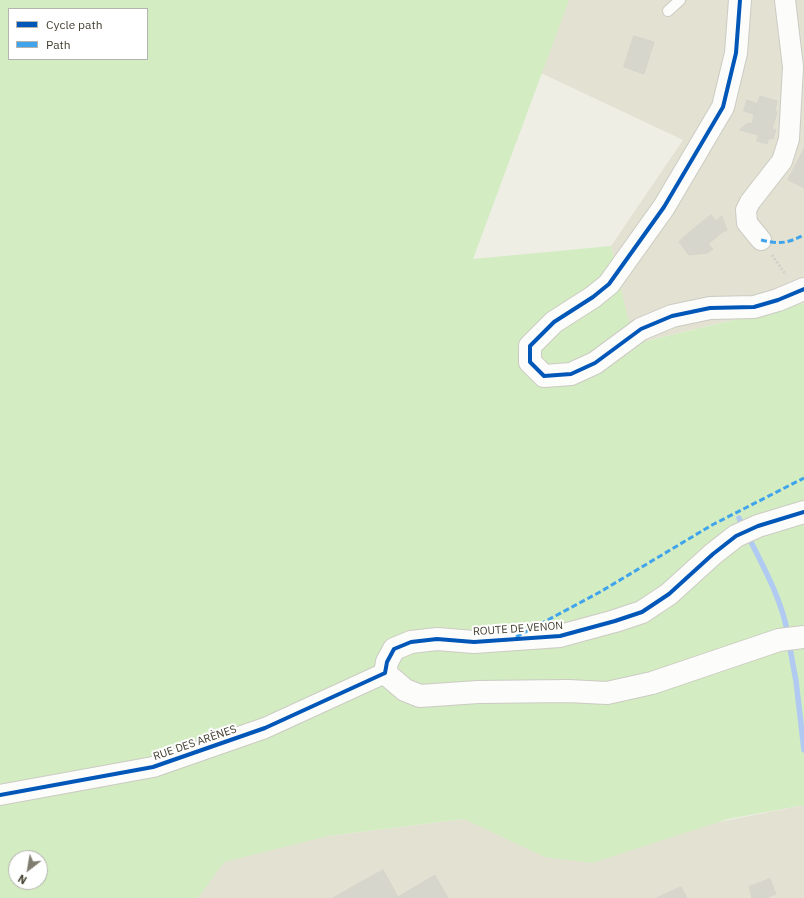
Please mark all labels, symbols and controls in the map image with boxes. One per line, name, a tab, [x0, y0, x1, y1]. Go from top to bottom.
legend	[8, 8, 148, 60]
text: Cycle path	[46, 17, 103, 32]
text: Path	[46, 37, 71, 52]
street label: ROUTE DE VENON	[472, 619, 564, 639]
street label: RUE DES ARÈNES	[152, 723, 238, 763]
north arrow	[8, 850, 48, 890]
text: N	[15, 871, 29, 887]

